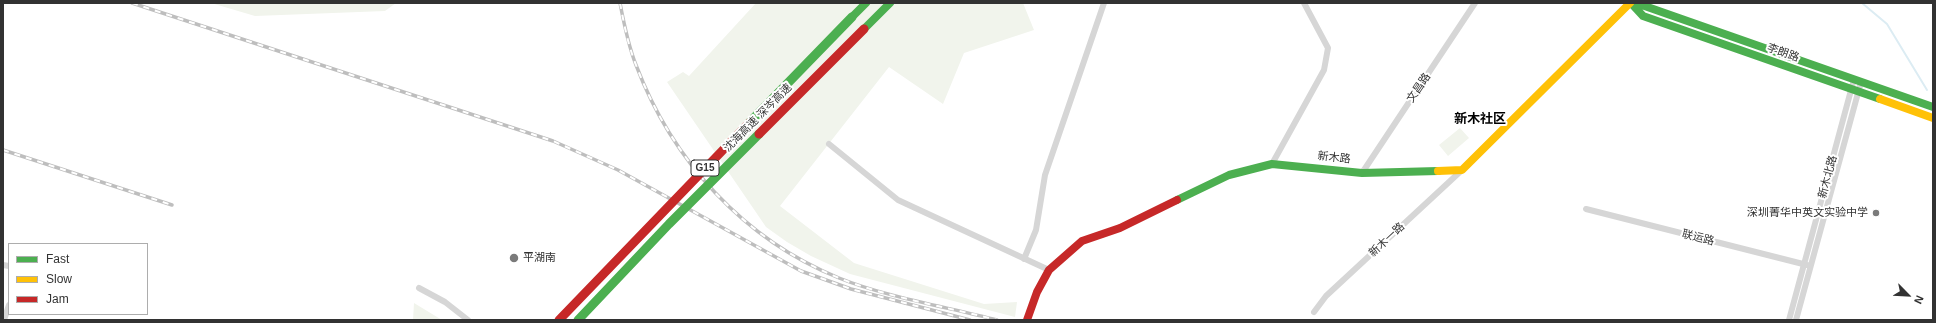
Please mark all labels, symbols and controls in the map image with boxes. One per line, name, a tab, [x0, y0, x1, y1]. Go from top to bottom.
street label: 李朗路	[1765, 41, 1801, 65]
street label: 文昌路	[1404, 71, 1434, 105]
street label: 沈海高速 深岑高速	[721, 81, 795, 155]
district label: 新木社区	[1454, 111, 1506, 127]
street label: 新木路	[1317, 150, 1351, 166]
street label: 新木北路	[1816, 154, 1840, 200]
road number: G15	[691, 160, 719, 176]
place label: 深圳菁华中英文实验中学	[1747, 206, 1868, 220]
marker: 深圳菁华中英文实验中学	[1871, 208, 1881, 218]
street label: 新木一路	[1366, 220, 1408, 260]
street label: 联运路	[1680, 228, 1716, 248]
legend	[8, 243, 148, 315]
place label: 平湖南	[523, 251, 556, 265]
text: Fast	[46, 252, 69, 266]
marker: 平湖南	[508, 252, 520, 264]
text: Slow	[46, 272, 72, 286]
north arrow	[1888, 275, 1928, 315]
text: Jam	[46, 292, 69, 306]
text: N	[1912, 294, 1926, 306]

